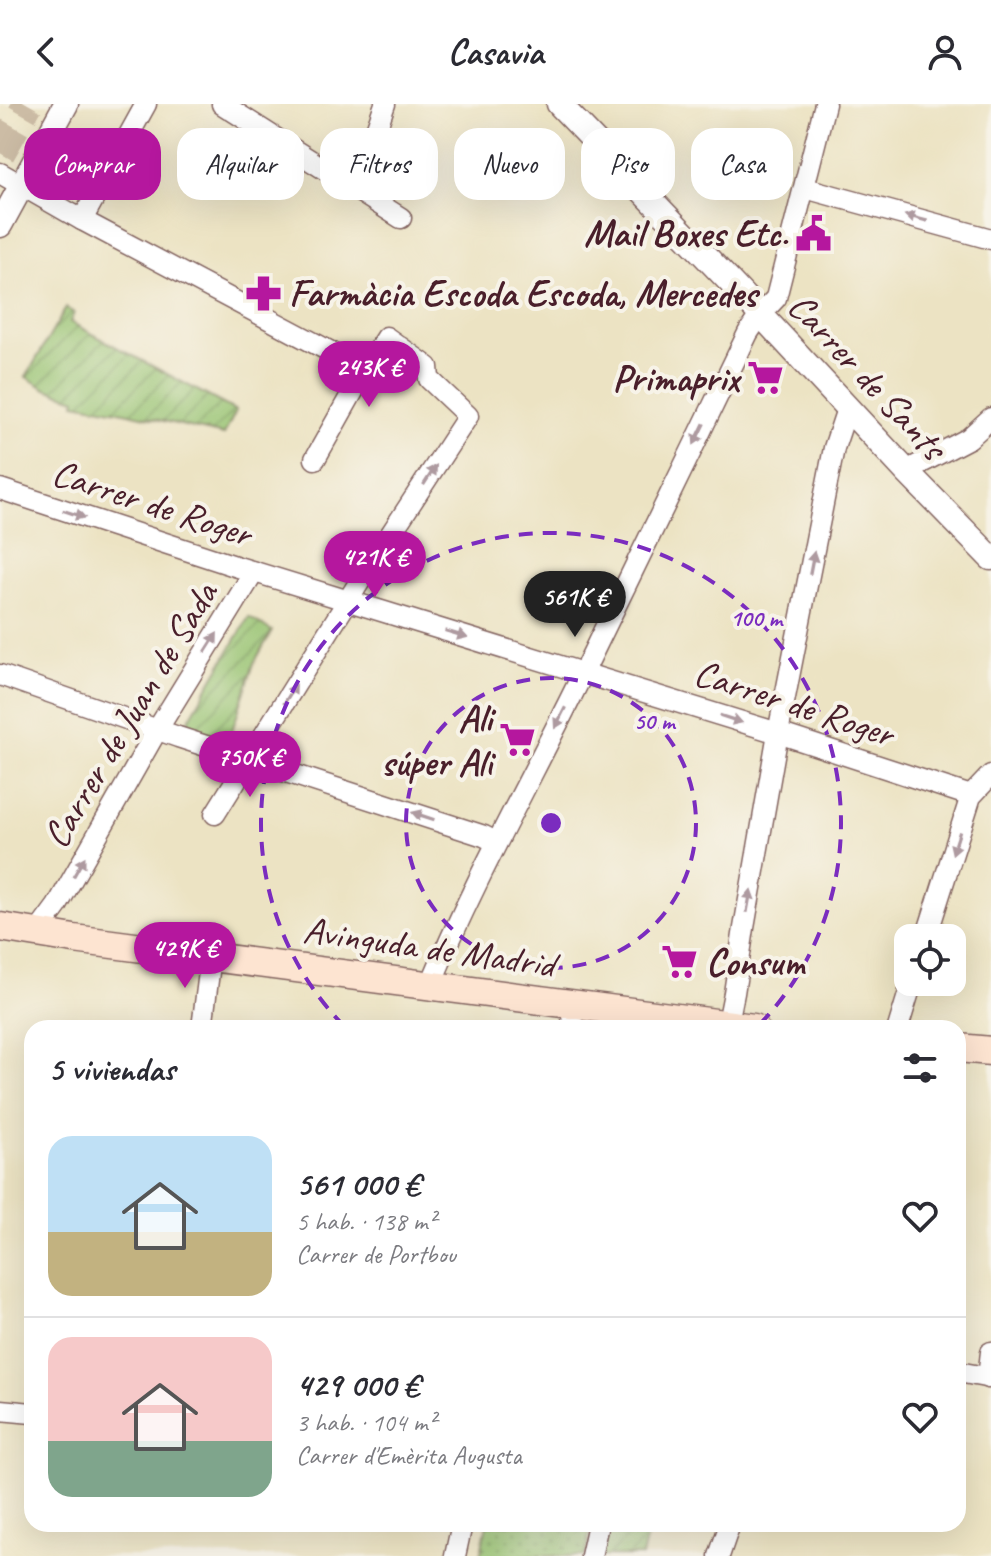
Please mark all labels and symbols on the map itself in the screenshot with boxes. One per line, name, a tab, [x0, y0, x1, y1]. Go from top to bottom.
place label: Mail Boxes Etc.	[584, 210, 788, 257]
one-way arrow	[903, 211, 927, 224]
public building icon: Mail Boxes Etc.	[795, 214, 833, 252]
place label: Farmàcia Escoda Escoda, Mercedes	[289, 270, 761, 317]
pharmacy icon: Farmàcia Escoda Escoda, Mercedes	[244, 274, 282, 312]
street label: Carrer de Sants	[778, 283, 959, 472]
pin: 243K €	[304, 341, 434, 409]
place label: Primaprix	[613, 355, 742, 402]
supermarket icon: Primaprix	[746, 359, 784, 397]
one-way arrow	[692, 423, 706, 446]
street label: Carrer de Roger	[47, 449, 261, 558]
one-way arrow	[422, 464, 437, 485]
one-way arrow	[62, 508, 86, 520]
pin: 421K €	[310, 531, 440, 599]
one-way arrow	[806, 550, 818, 575]
street label: Carrer de Juan de Sada	[32, 571, 229, 856]
pin: 561K €	[510, 571, 640, 639]
text: 100 m	[730, 603, 784, 633]
one-way arrow	[444, 628, 468, 641]
one-way arrow	[203, 632, 218, 655]
street label: Carrer de Roger	[689, 649, 903, 758]
one-way arrow	[283, 683, 297, 705]
place label: Ali súper Ali	[381, 695, 497, 786]
text: 50 m	[634, 706, 677, 736]
one-way arrow	[554, 707, 567, 730]
one-way arrow	[719, 713, 743, 726]
supermarket icon: Ali súper Ali	[499, 721, 537, 759]
pin: 750K €	[185, 731, 315, 799]
centre of rings	[537, 809, 565, 837]
one-way arrow	[411, 810, 435, 822]
one-way arrow	[950, 831, 962, 855]
one-way arrow	[71, 856, 85, 878]
one-way arrow	[743, 888, 755, 913]
street label: Avinguda de Madrid	[300, 906, 564, 989]
pin: 429K €	[120, 922, 250, 990]
place label: Consum	[706, 939, 807, 986]
supermarket icon: Consum	[661, 943, 699, 981]

